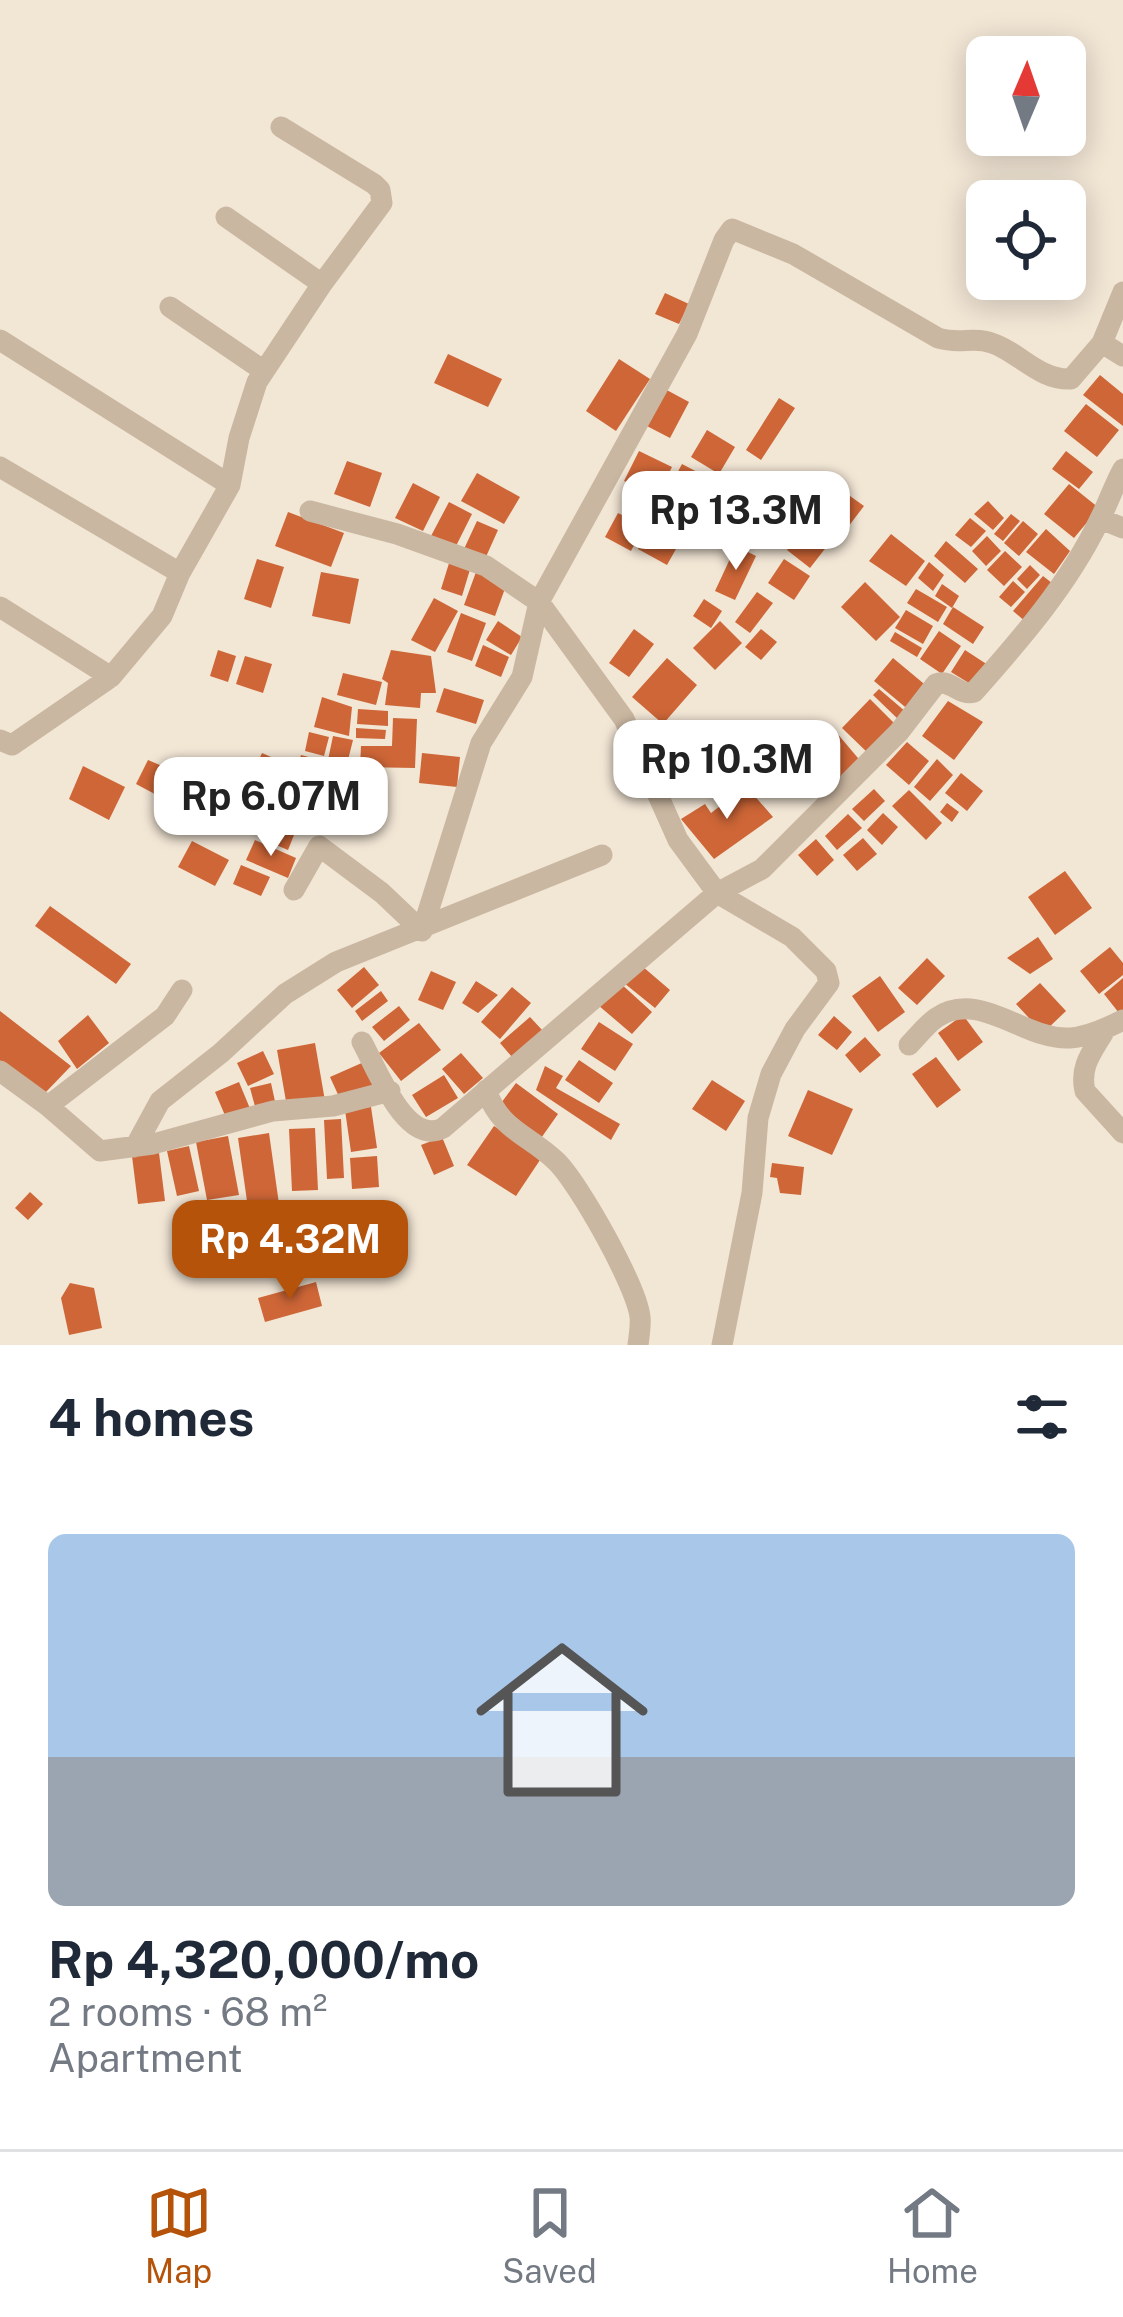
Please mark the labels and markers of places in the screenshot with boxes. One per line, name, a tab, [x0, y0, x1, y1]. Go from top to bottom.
pin: Rp 13.3M	[612, 471, 860, 573]
pin: Rp 10.3M	[603, 720, 851, 822]
pin: Rp 6.07M	[147, 757, 395, 859]
pin: Rp 4.32M	[166, 1200, 414, 1302]

